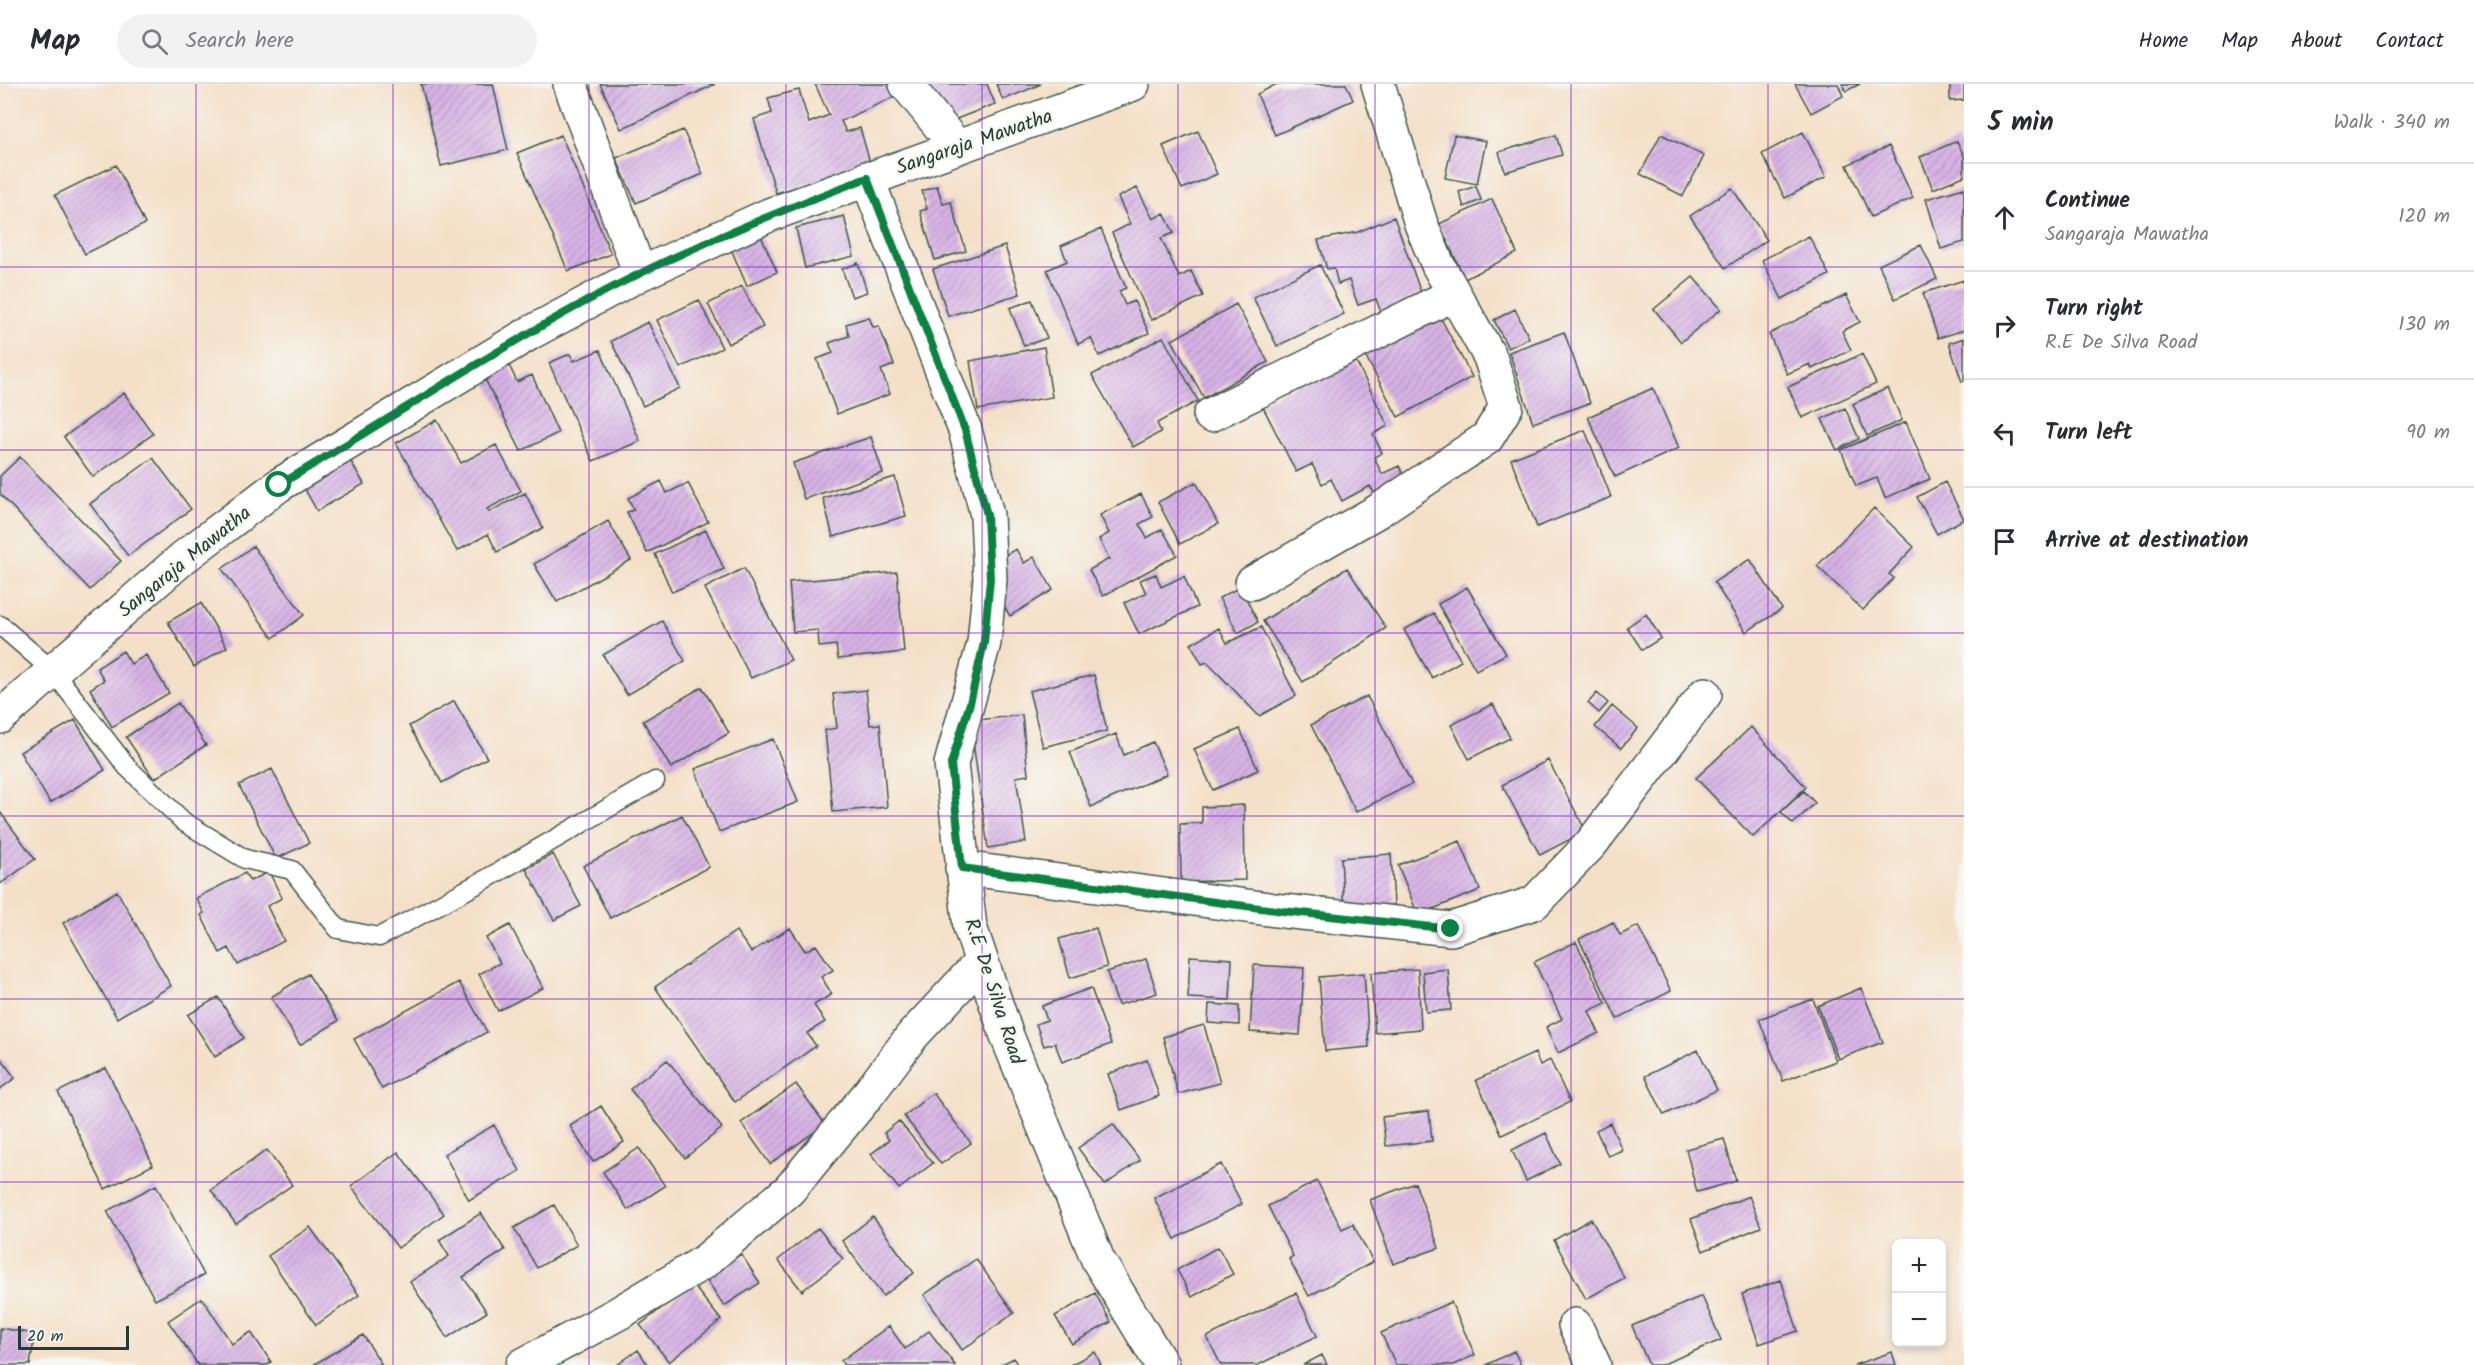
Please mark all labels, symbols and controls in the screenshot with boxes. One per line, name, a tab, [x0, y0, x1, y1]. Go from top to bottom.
search box	[117, 14, 537, 68]
text: Map	[30, 19, 81, 64]
text: Search here	[186, 24, 294, 59]
icon: search	[138, 25, 171, 58]
text: Home	[2139, 25, 2188, 58]
text: Map	[2221, 25, 2258, 58]
text: About	[2291, 25, 2342, 58]
text: Contact	[2375, 25, 2444, 58]
street label: Sangaraja Mawatha	[892, 101, 1057, 185]
text: 5 min	[1988, 102, 2054, 144]
text: Walk · 340 m	[2334, 107, 2450, 139]
text: Continue	[2045, 184, 2130, 219]
icon: ahead	[1988, 201, 2021, 234]
text: 120 m	[2398, 201, 2450, 233]
text: Sangaraja Mawatha	[2045, 219, 2209, 251]
text: Turn right	[2045, 292, 2143, 327]
icon: right	[1988, 309, 2021, 342]
text: 130 m	[2398, 309, 2450, 341]
text: R.E De Silva Road	[2045, 327, 2197, 359]
text: Turn left	[2045, 416, 2132, 451]
icon: left	[1988, 417, 2021, 450]
text: 90 m	[2406, 417, 2450, 449]
route start	[265, 471, 291, 497]
street label: Sangaraja Mawatha	[112, 499, 259, 627]
text: Arrive at destination	[2045, 524, 2248, 559]
icon: arrive	[1988, 525, 2021, 558]
street label: R.E De Silva Road	[954, 914, 1032, 1070]
route end	[1437, 915, 1463, 941]
map controls	[1892, 1239, 1946, 1347]
button: +	[1892, 1239, 1946, 1293]
button: −	[1892, 1293, 1946, 1347]
scale bar	[18, 1323, 129, 1350]
text: 20 m	[27, 1324, 63, 1349]

